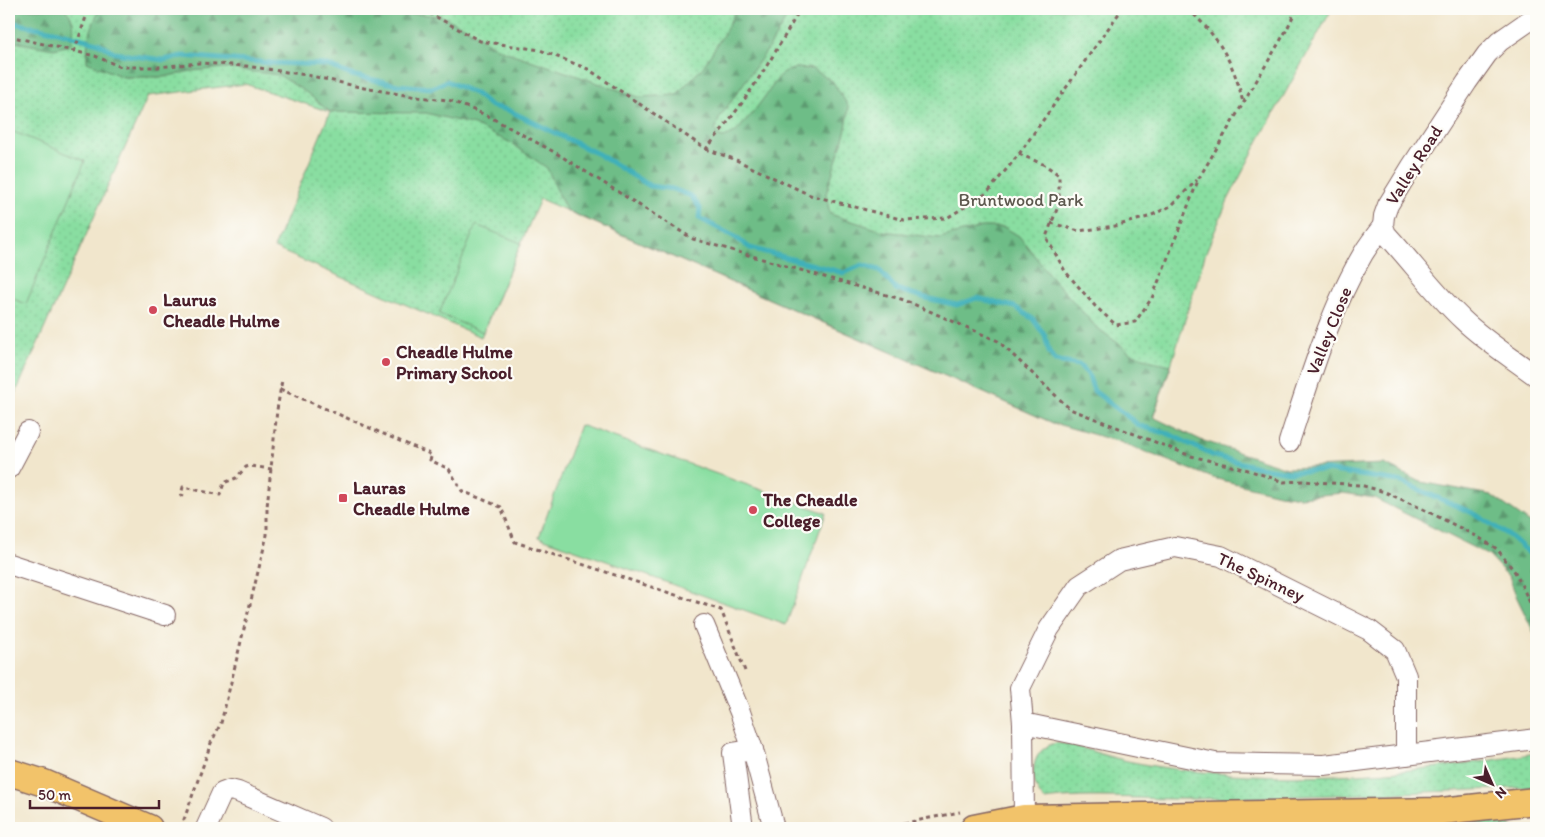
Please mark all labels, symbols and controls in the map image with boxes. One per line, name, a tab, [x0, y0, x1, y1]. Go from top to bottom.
street label: Valley Road	[1381, 121, 1447, 209]
park label: Bruntwood Park	[959, 189, 1084, 211]
street label: Valley Close	[1301, 284, 1357, 378]
place label: Laurus Cheadle Hulme	[163, 289, 280, 332]
marker: Laurus Cheadle Hulme	[147, 304, 159, 316]
place label: Cheadle Hulme Primary School	[396, 341, 513, 384]
marker: Cheadle Hulme Primary School	[380, 356, 392, 368]
place label: Lauras Cheadle Hulme	[353, 477, 470, 520]
place label: The Cheadle College	[762, 489, 858, 532]
marker: Lauras Cheadle Hulme	[337, 492, 349, 504]
marker: The Cheadle College	[747, 504, 759, 516]
street label: The Spinney	[1214, 547, 1309, 607]
north arrow	[1468, 760, 1518, 810]
scale bar	[30, 777, 159, 809]
text: N	[1491, 783, 1510, 802]
text: 50 m	[38, 786, 71, 804]

